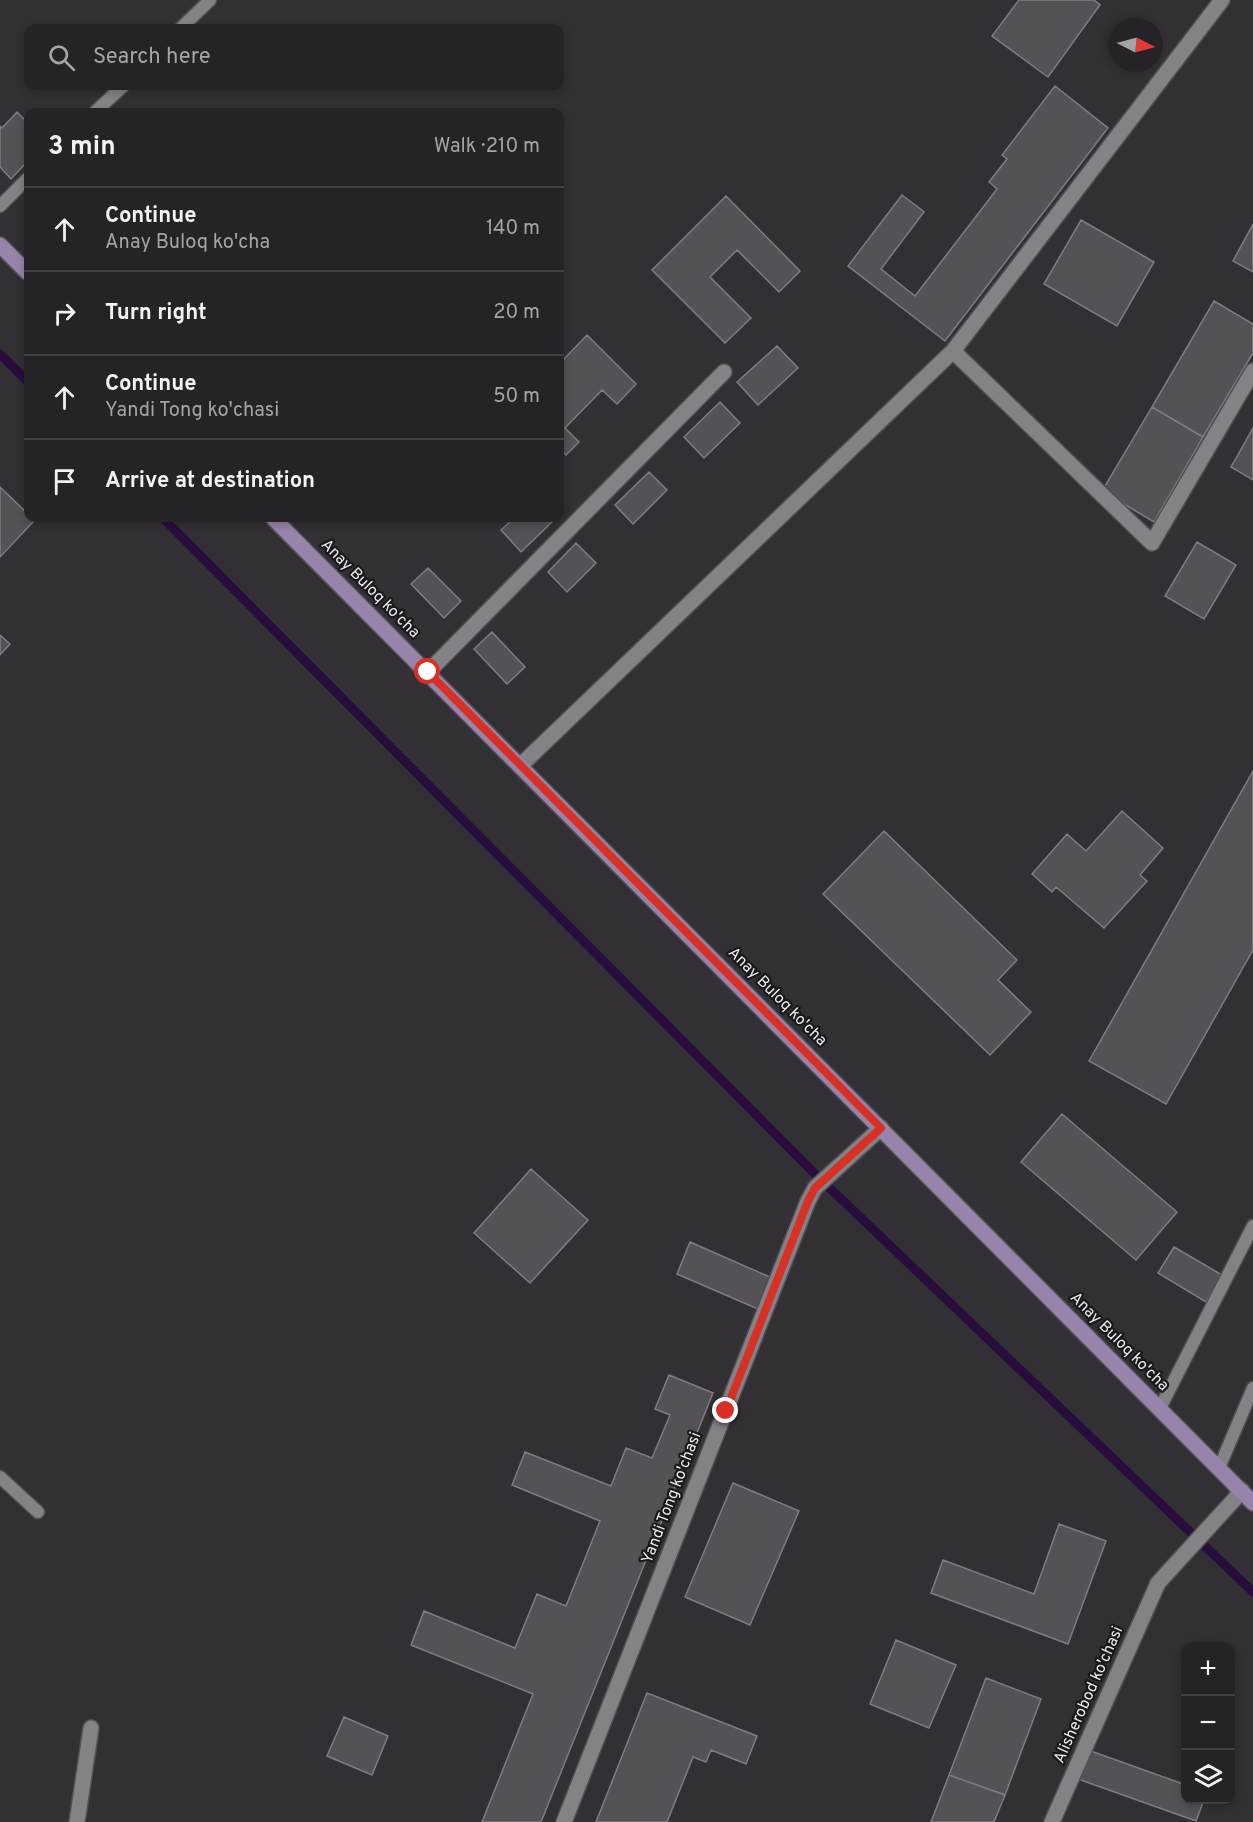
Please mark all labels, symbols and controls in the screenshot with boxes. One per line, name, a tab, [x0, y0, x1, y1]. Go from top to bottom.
north arrow	[1109, 18, 1163, 72]
search box	[24, 24, 564, 90]
icon: search	[45, 41, 78, 74]
text: Search here	[93, 44, 211, 71]
text: 3 min	[48, 131, 116, 164]
text: Walk · 210 m	[434, 134, 540, 160]
text: Continue	[105, 203, 196, 230]
icon: ahead	[48, 213, 81, 246]
text: 140 m	[486, 216, 540, 242]
text: Anay Buloq ko'cha	[105, 230, 270, 256]
icon: right	[48, 297, 81, 330]
text: Turn right	[105, 300, 207, 327]
text: 20 m	[493, 300, 540, 326]
text: Continue	[105, 371, 196, 398]
icon: ahead	[48, 381, 81, 414]
text: 50 m	[493, 384, 540, 410]
text: Yandi Tong ko'chasi	[105, 398, 279, 424]
icon: arrive	[48, 465, 81, 498]
text: Arrive at destination	[105, 468, 315, 495]
street label: Anay Buloq ko'cha	[316, 535, 424, 643]
route start	[414, 658, 440, 684]
street label: Anay Buloq ko'cha	[723, 943, 831, 1051]
street label: Anay Buloq ko'cha	[1065, 1288, 1173, 1396]
route end	[712, 1397, 738, 1423]
street label: Yandi Tong ko'chasi	[638, 1429, 706, 1567]
street label: Alisherobod ko'chasi	[1050, 1623, 1128, 1767]
map controls	[1181, 1642, 1235, 1804]
button: +	[1181, 1642, 1235, 1696]
button: −	[1181, 1696, 1235, 1750]
button: layers	[1181, 1750, 1235, 1804]

